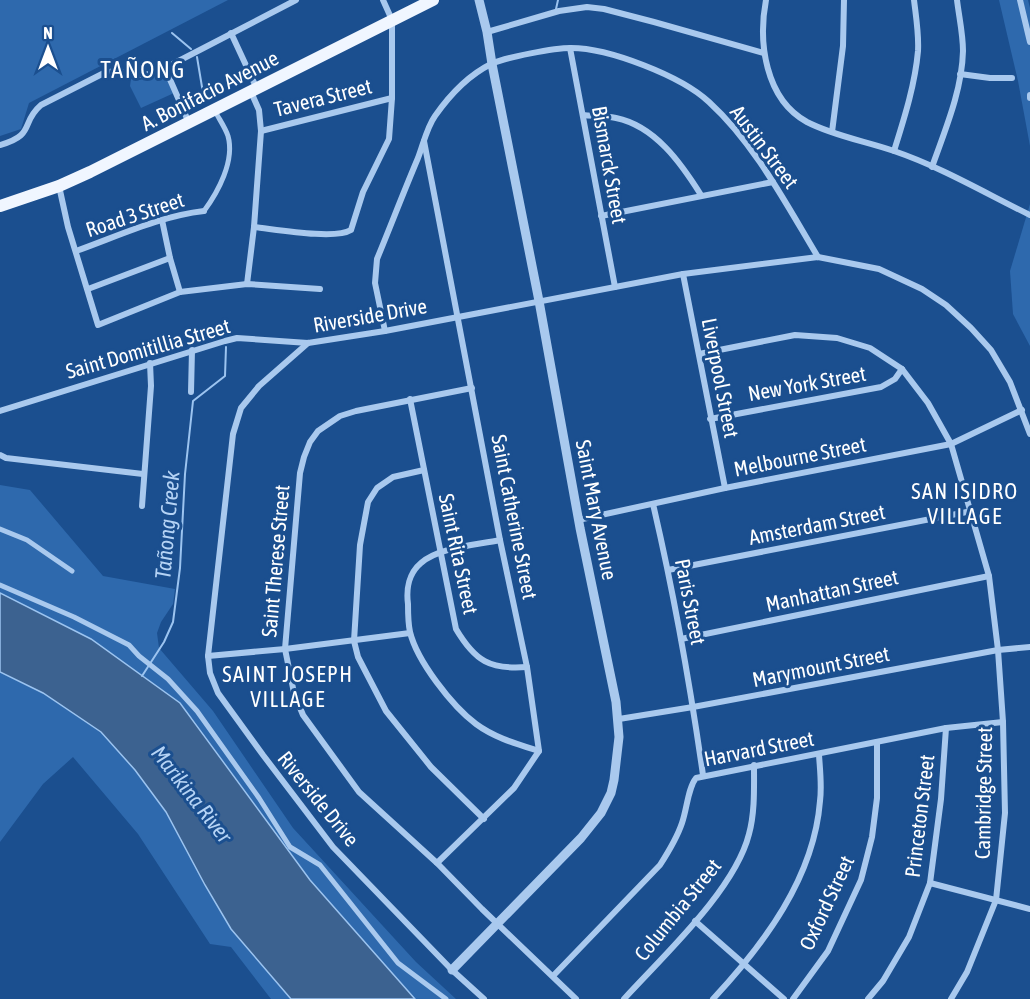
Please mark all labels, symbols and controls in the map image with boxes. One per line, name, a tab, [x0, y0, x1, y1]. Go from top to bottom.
north arrow	[18, 18, 78, 78]
text: N	[43, 24, 53, 42]
street label: A. Bonifacio Avenue	[137, 45, 282, 135]
district label: TAÑONG	[100, 56, 186, 83]
street label: Tavera Street	[271, 73, 374, 121]
street label: Austin Street	[726, 100, 804, 193]
street label: Bismarck Street	[588, 104, 632, 226]
street label: Road 3 Street	[83, 187, 187, 241]
street label: Riverside Drive	[311, 293, 428, 337]
street label: Saint Domitillia Street	[63, 313, 233, 383]
street label: Liverpool Street	[698, 316, 744, 440]
street label: New York Street	[746, 361, 868, 405]
street label: Melbourne Street	[732, 431, 868, 481]
street label: Saint Catherine Street	[487, 432, 543, 601]
street label: Saint Mary Avenue	[572, 438, 622, 582]
water label: Tañong Creek	[149, 469, 185, 580]
district label: SAN ISIDRO VILLAGE	[911, 478, 1019, 529]
street label: Saint Therese Street	[256, 484, 294, 638]
street label: Saint Rita Street	[434, 491, 483, 616]
street label: Amsterdam Street	[747, 499, 887, 549]
street label: Paris Street	[671, 557, 711, 647]
street label: Manhattan Street	[763, 564, 900, 616]
street label: Marymount Street	[750, 641, 891, 691]
district label: SAINT JOSEPH VILLAGE	[222, 661, 354, 712]
street label: Harvard Street	[702, 726, 816, 770]
street label: Cambridge Street	[970, 727, 996, 859]
water label: Marikina River	[146, 740, 239, 849]
street label: Riverside Drive	[273, 746, 364, 851]
street label: Princeton Street	[900, 753, 938, 879]
street label: Oxford Street	[794, 852, 858, 954]
street label: Columbia Street	[629, 854, 725, 965]

